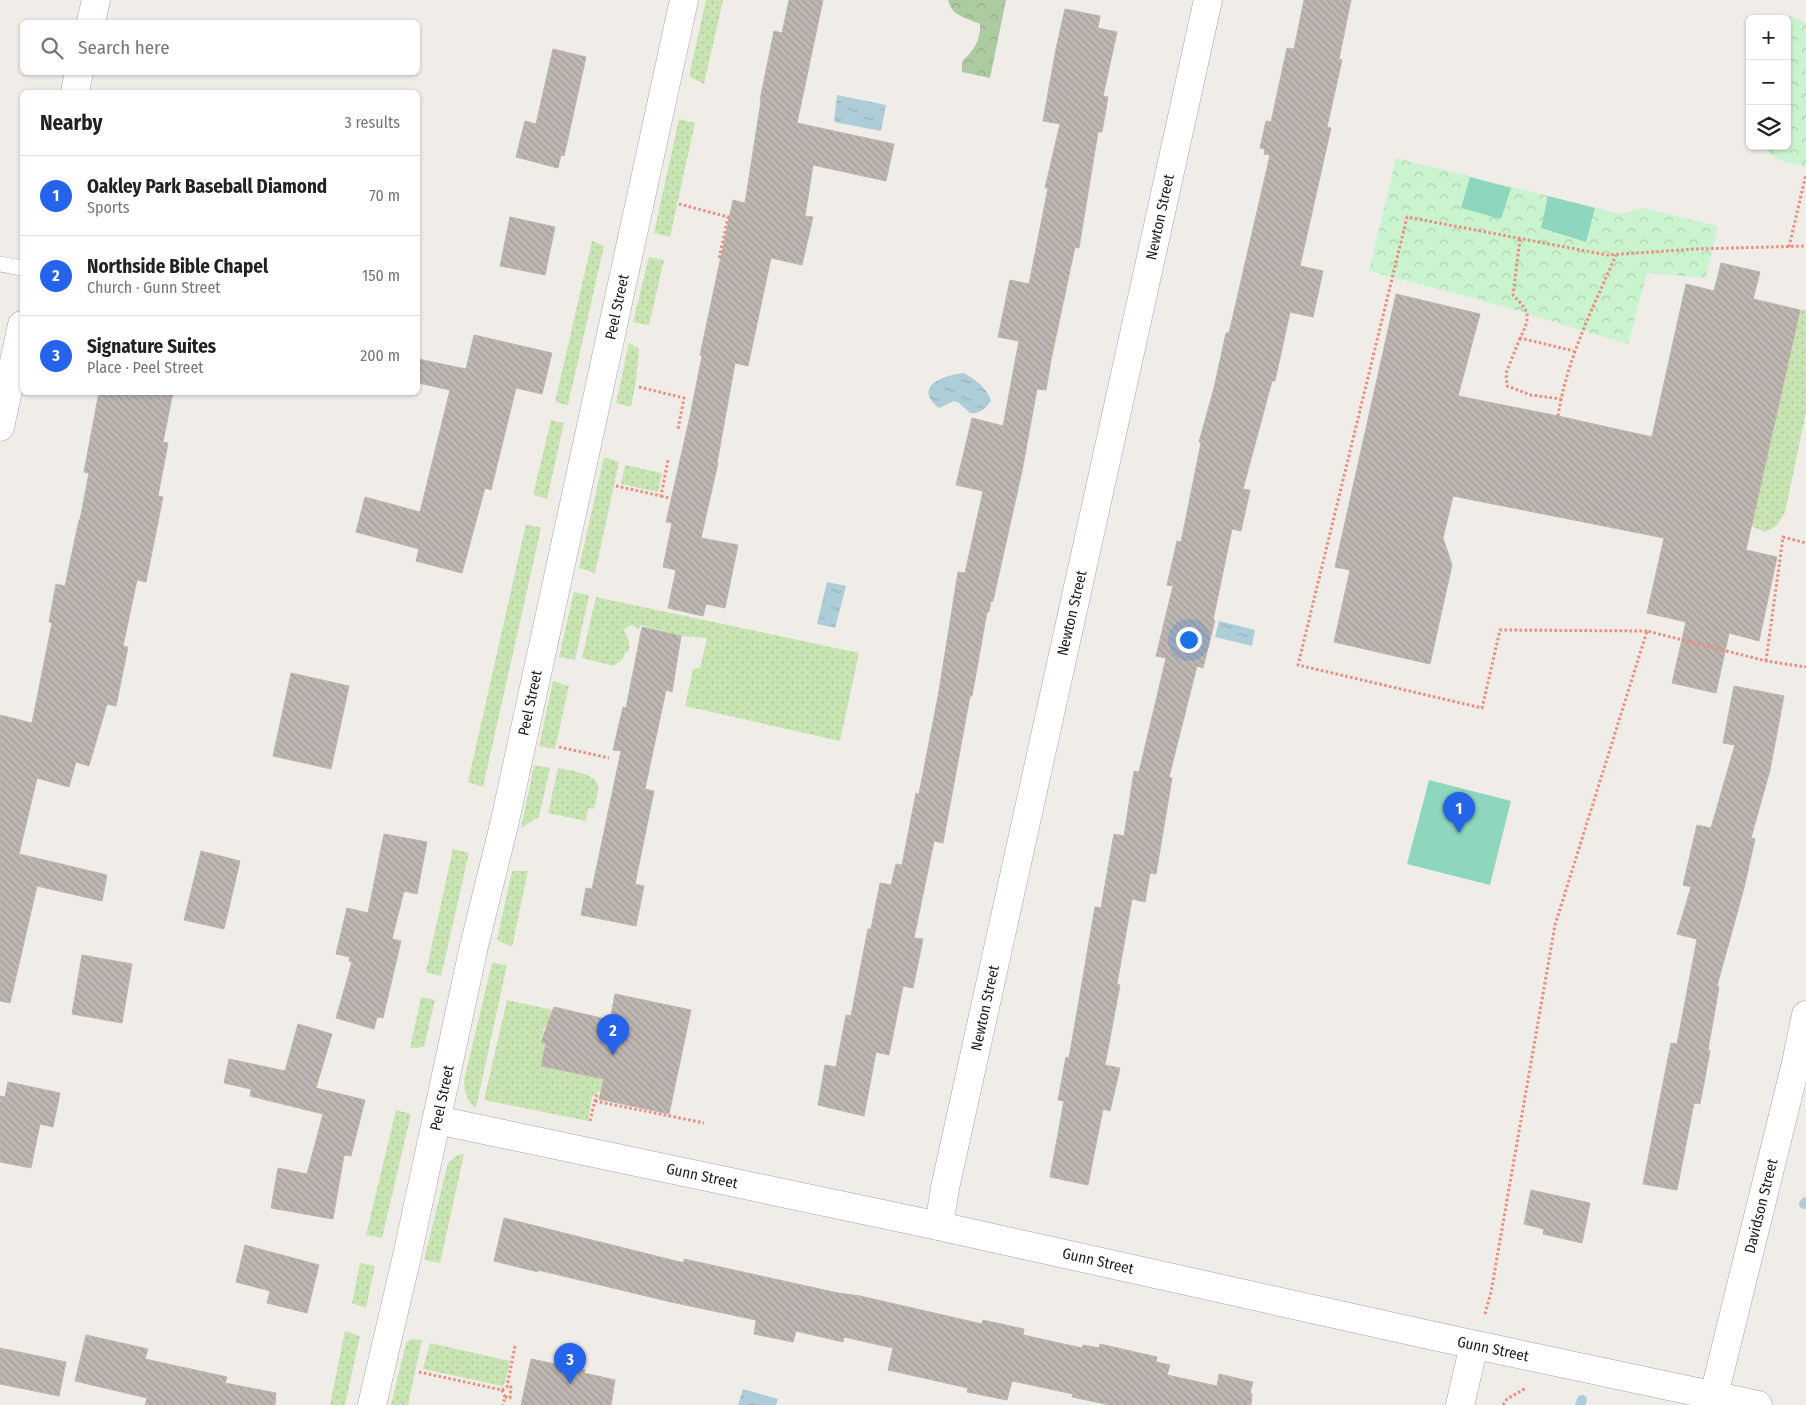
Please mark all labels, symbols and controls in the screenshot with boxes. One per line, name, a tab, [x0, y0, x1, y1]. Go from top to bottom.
map controls	[1746, 15, 1791, 150]
button: +	[1746, 15, 1791, 60]
search box	[20, 20, 420, 75]
icon: search	[38, 34, 66, 62]
text: Search here	[78, 36, 170, 59]
button: −	[1746, 60, 1791, 105]
button: layers	[1746, 105, 1791, 150]
text: Nearby	[40, 110, 102, 136]
text: 3 results	[344, 113, 400, 132]
street label: Newton Street	[1142, 172, 1178, 262]
text: Oakley Park Baseball Diamond	[87, 175, 327, 198]
text: 1	[53, 186, 59, 205]
text: 70 m	[369, 186, 400, 205]
text: Sports	[87, 198, 130, 217]
text: Northside Bible Chapel	[87, 255, 268, 278]
text: 2	[52, 266, 60, 285]
text: 150 m	[362, 266, 400, 285]
street label: Peel Street	[601, 272, 633, 341]
text: Church · Gunn Street	[87, 278, 221, 297]
text: Signature Suites	[87, 335, 216, 358]
text: 3	[52, 346, 60, 365]
text: 200 m	[360, 346, 400, 365]
text: Place · Peel Street	[87, 358, 204, 377]
street label: Newton Street	[1053, 568, 1091, 658]
your location	[1176, 627, 1202, 653]
street label: Peel Street	[514, 668, 546, 737]
pin: 1	[1443, 792, 1475, 833]
street label: Newton Street	[967, 963, 1003, 1053]
pin: 2	[597, 1014, 629, 1055]
street label: Peel Street	[426, 1063, 458, 1132]
street label: Davidson Street	[1741, 1157, 1781, 1255]
street label: Gunn Street	[665, 1160, 739, 1192]
street label: Gunn Street	[1061, 1244, 1136, 1278]
street label: Gunn Street	[1456, 1333, 1530, 1365]
pin: 3	[554, 1343, 586, 1384]

